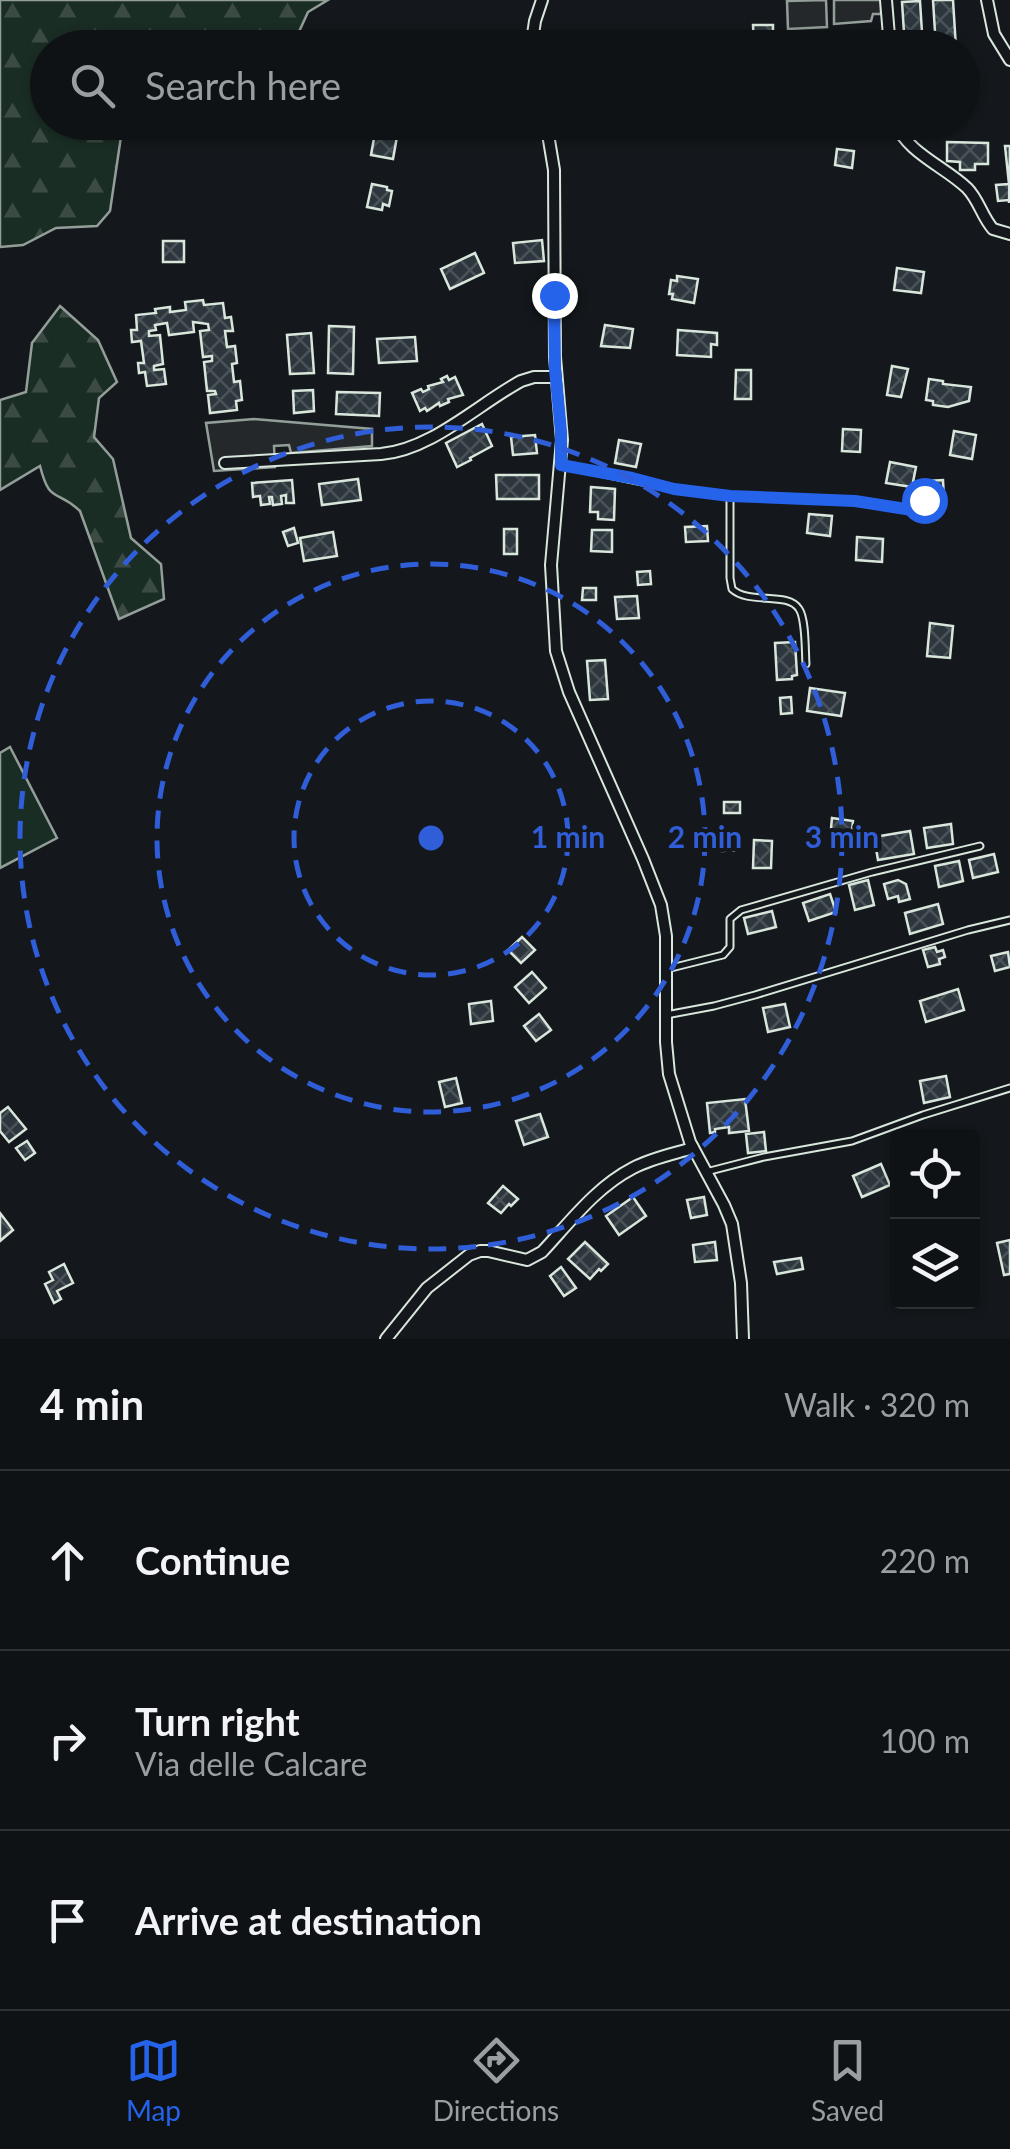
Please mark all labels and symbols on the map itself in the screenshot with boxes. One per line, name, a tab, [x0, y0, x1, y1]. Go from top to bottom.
route end	[532, 273, 578, 319]
route start	[902, 478, 948, 524]
text: 1 min	[531, 818, 605, 854]
text: 2 min	[668, 818, 742, 854]
text: 3 min	[805, 818, 879, 854]
centre of rings	[413, 820, 449, 856]

